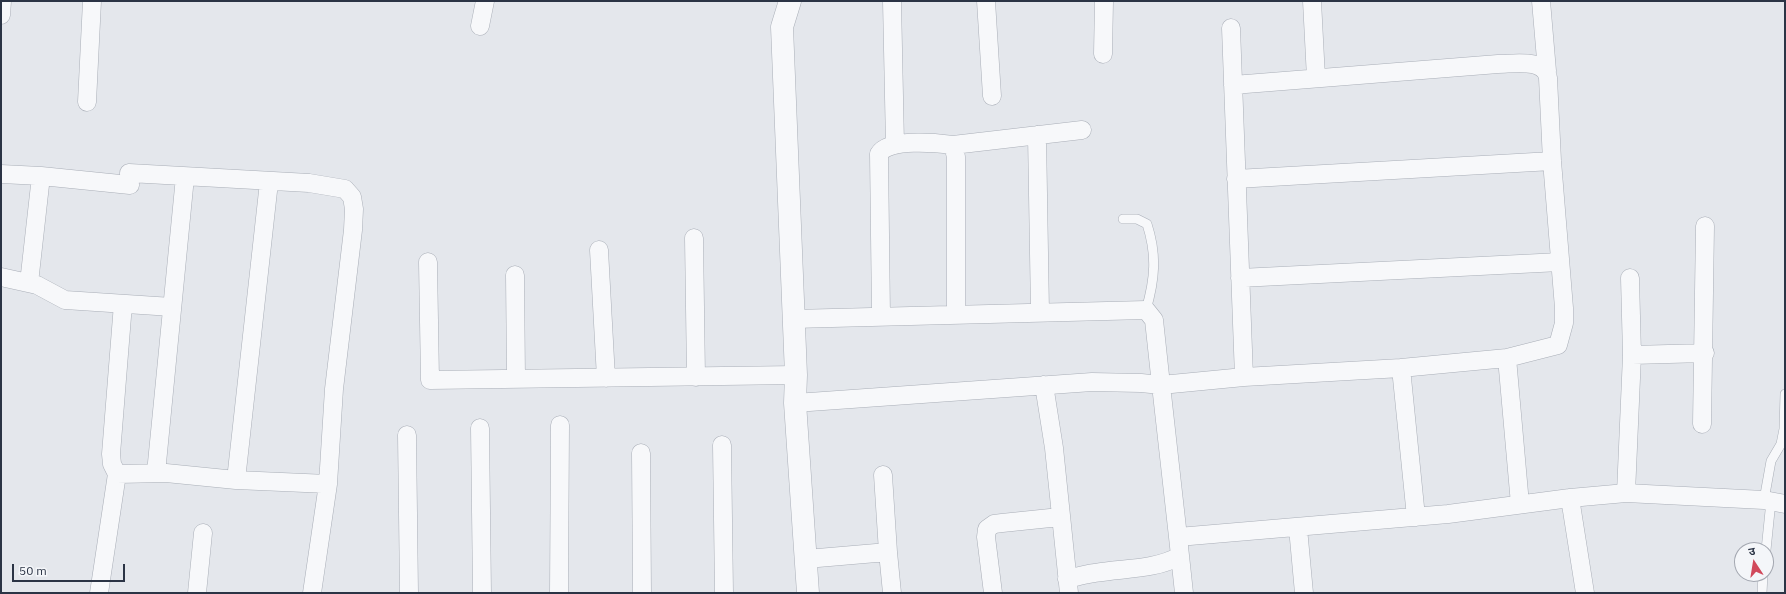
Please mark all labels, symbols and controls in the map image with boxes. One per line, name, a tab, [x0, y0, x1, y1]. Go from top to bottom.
north arrow	[1734, 542, 1774, 582]
text: उ	[1747, 544, 1756, 559]
scale bar	[14, 556, 127, 582]
text: 50 m	[19, 563, 47, 578]

